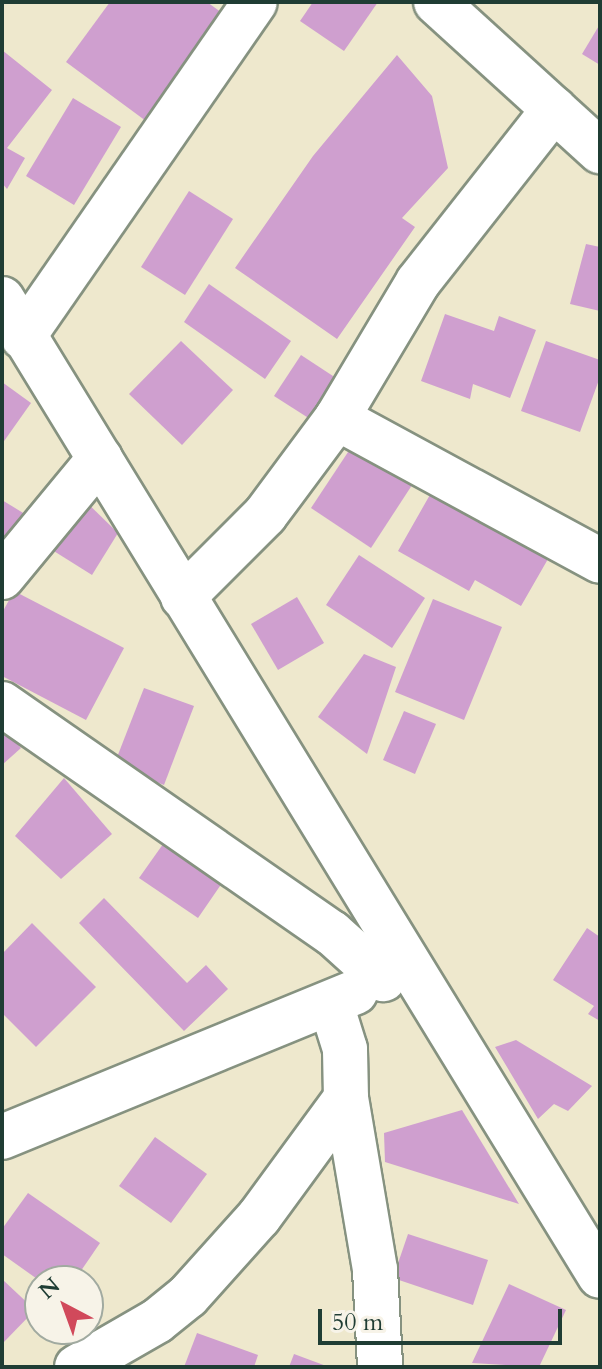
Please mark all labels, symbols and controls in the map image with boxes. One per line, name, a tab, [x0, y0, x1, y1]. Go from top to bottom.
north arrow	[24, 1265, 104, 1345]
text: N	[33, 1271, 67, 1306]
scale bar	[322, 1293, 566, 1343]
text: 50 m	[332, 1306, 383, 1339]

